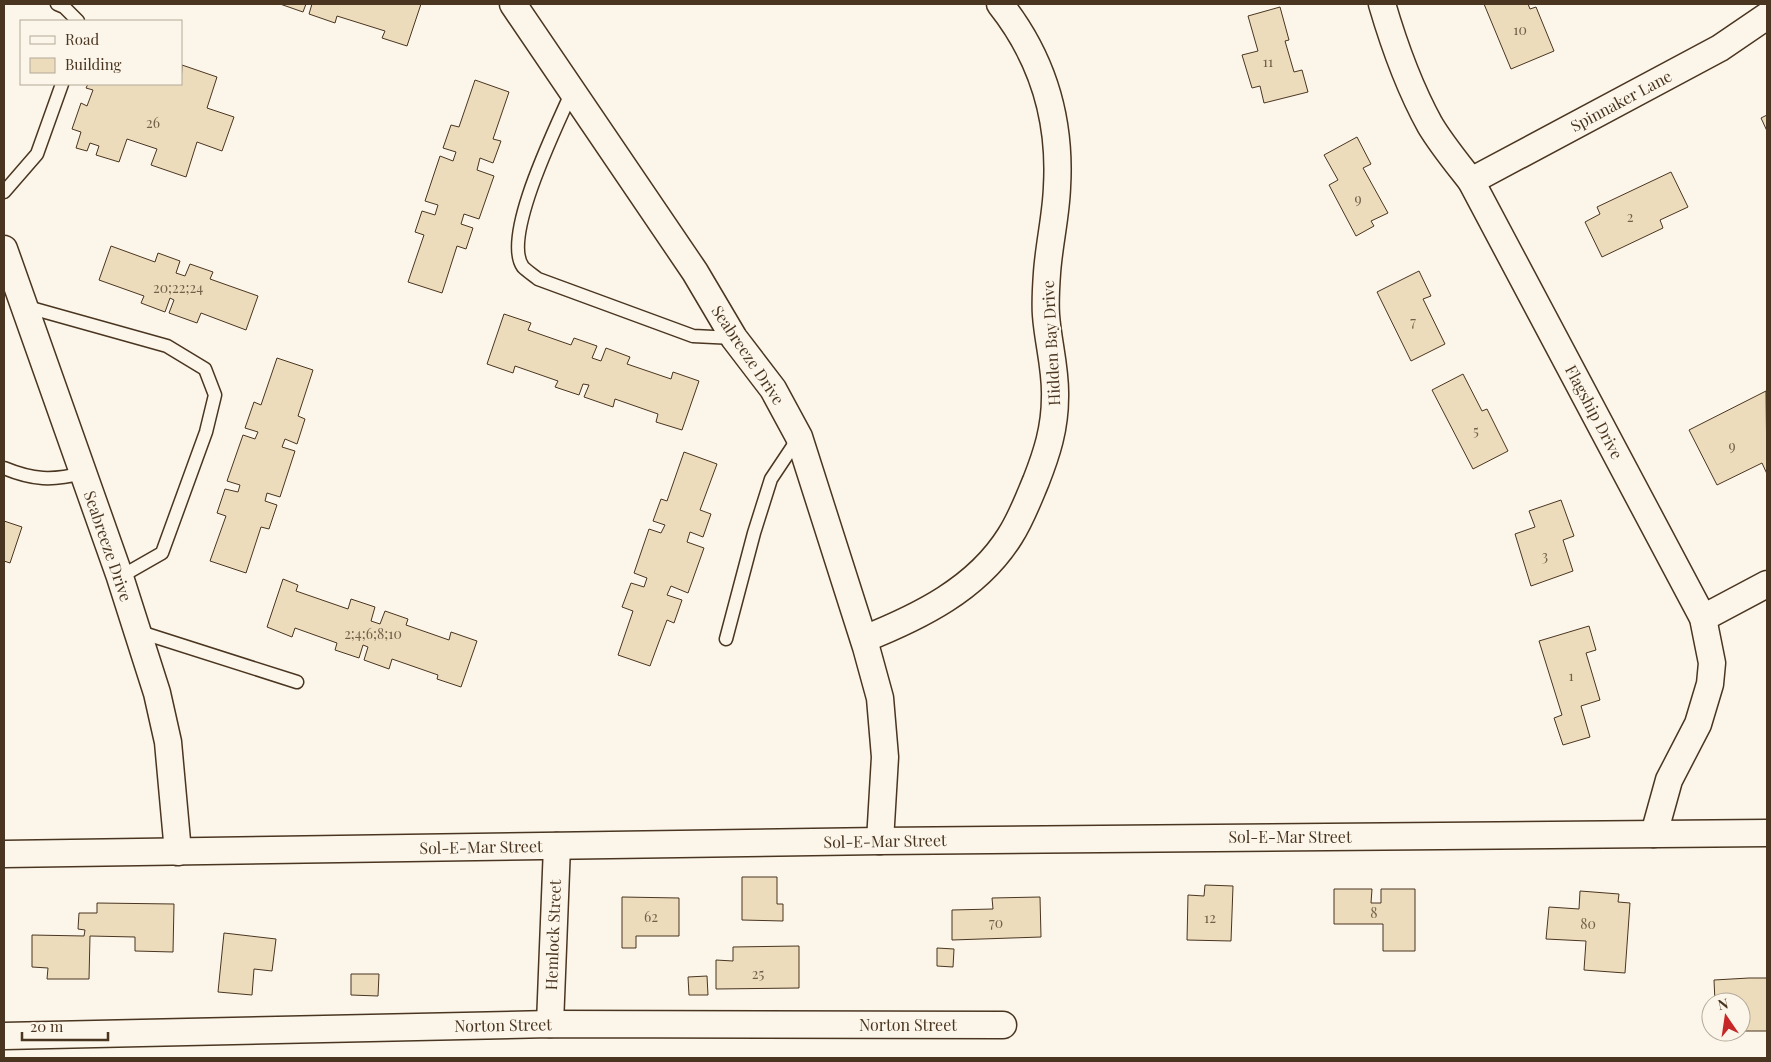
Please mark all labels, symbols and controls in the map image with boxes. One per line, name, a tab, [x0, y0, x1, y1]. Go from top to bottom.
legend	[20, 20, 182, 85]
house number: 10	[1513, 20, 1527, 39]
text: Road	[65, 29, 99, 49]
house number: 11	[1263, 52, 1273, 71]
text: Building	[65, 54, 122, 74]
street label: Spinnaker Lane	[1566, 65, 1675, 136]
house number: 26	[146, 113, 160, 132]
house number: 9	[1354, 189, 1362, 208]
house number: 2	[1627, 207, 1634, 226]
house number: 20;22;24	[153, 278, 203, 297]
street label: Hidden Bay Drive	[1037, 280, 1064, 406]
street label: Seabreeze Drive	[707, 301, 789, 408]
house number: 7	[1410, 312, 1416, 331]
street label: Flagship Drive	[1561, 361, 1628, 462]
house number: 5	[1473, 421, 1479, 440]
house number: 9	[1728, 436, 1736, 455]
street label: Seabreeze Drive	[80, 488, 137, 604]
house number: 3	[1542, 546, 1548, 565]
house number: 2;4;6;8;10	[344, 624, 402, 643]
house number: 1	[1568, 666, 1574, 685]
street label: Sol-E-Mar Street	[1228, 826, 1352, 847]
street label: Sol-E-Mar Street	[823, 829, 947, 852]
street label: Sol-E-Mar Street	[419, 835, 543, 858]
street label: Hemlock Street	[540, 879, 565, 991]
house number: 8	[1370, 903, 1378, 922]
house number: 62	[644, 907, 658, 926]
house number: 12	[1204, 908, 1216, 927]
house number: 70	[989, 913, 1003, 932]
house number: 80	[1580, 914, 1596, 933]
house number: 25	[752, 964, 764, 983]
north arrow	[1701, 992, 1751, 1042]
text: N	[1716, 993, 1730, 1014]
scale bar	[22, 1010, 109, 1042]
street label: Norton Street	[454, 1013, 552, 1036]
street label: Norton Street	[859, 1014, 957, 1035]
text: 20 m	[30, 1016, 64, 1036]

